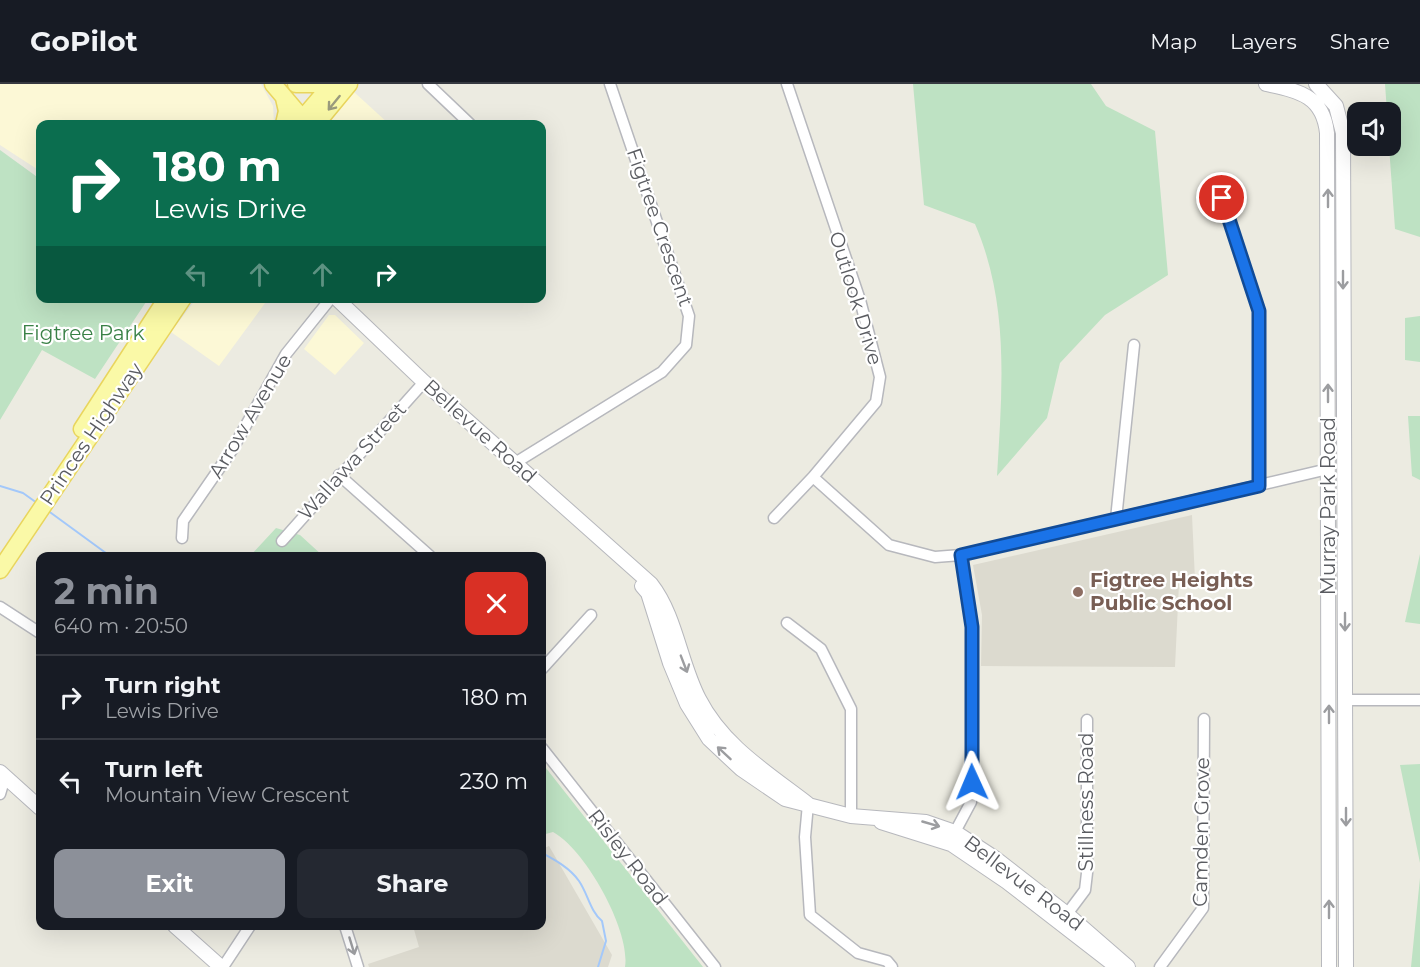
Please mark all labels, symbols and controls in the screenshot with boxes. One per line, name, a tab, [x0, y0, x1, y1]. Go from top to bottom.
text: GoPilot	[30, 24, 138, 58]
text: Map	[1150, 29, 1197, 54]
text: Layers	[1230, 29, 1297, 54]
text: Share	[1330, 29, 1390, 54]
one-way arrow	[327, 95, 340, 111]
map controls	[1347, 102, 1401, 156]
button: sound	[1347, 102, 1401, 156]
text: 180 m	[153, 140, 282, 192]
icon: right	[54, 144, 132, 222]
street label: Figtree Crescent	[622, 145, 698, 309]
pin	[1196, 172, 1247, 223]
icon: arrive	[1205, 181, 1238, 214]
one-way arrow	[1322, 188, 1334, 208]
text: Lewis Drive	[153, 192, 307, 225]
street label: Outlook Drive	[824, 228, 888, 368]
icon: left	[180, 258, 213, 291]
icon: ahead	[243, 258, 276, 291]
icon: ahead	[306, 258, 339, 291]
icon: right	[369, 258, 402, 291]
one-way arrow	[1337, 270, 1349, 290]
park label: Figtree Park	[22, 321, 144, 345]
street label: Arrow Avenue	[204, 350, 296, 482]
street label: Princes Highway	[34, 358, 148, 510]
street label: Bellevue Road	[419, 374, 541, 488]
one-way arrow	[1322, 383, 1334, 403]
street label: Wallawa Street	[293, 397, 411, 525]
street label: Murray Park Road	[1316, 417, 1340, 595]
place label: Figtree Heights Public School	[1090, 568, 1253, 615]
text: 2 min	[54, 569, 159, 613]
button: close	[465, 572, 528, 635]
marker: Figtree Heights Public School	[1071, 585, 1085, 599]
one-way arrow	[1340, 612, 1351, 632]
text: 640 m · 20:50	[54, 614, 188, 638]
one-way arrow	[679, 655, 690, 673]
text: Turn right	[105, 672, 220, 699]
icon: right	[54, 681, 87, 714]
text: 180 m	[462, 684, 528, 711]
text: Lewis Drive	[105, 699, 219, 723]
one-way arrow	[1323, 704, 1335, 724]
street label: Stillness Road	[1074, 732, 1098, 872]
one-way arrow	[716, 746, 731, 760]
position arrow	[940, 750, 1004, 814]
text: Turn left	[105, 756, 203, 783]
street label: Camden Grove	[1188, 757, 1214, 907]
icon: left	[54, 765, 87, 798]
text: 230 m	[459, 768, 528, 795]
text: Mountain View Crescent	[105, 783, 350, 807]
street label: Risley Road	[583, 804, 673, 910]
one-way arrow	[1340, 807, 1352, 827]
one-way arrow	[921, 819, 940, 830]
street label: Bellevue Road	[959, 830, 1089, 936]
button: Exit	[54, 849, 285, 918]
button: Share	[297, 849, 528, 918]
one-way arrow	[1323, 899, 1335, 919]
one-way arrow	[347, 936, 358, 955]

